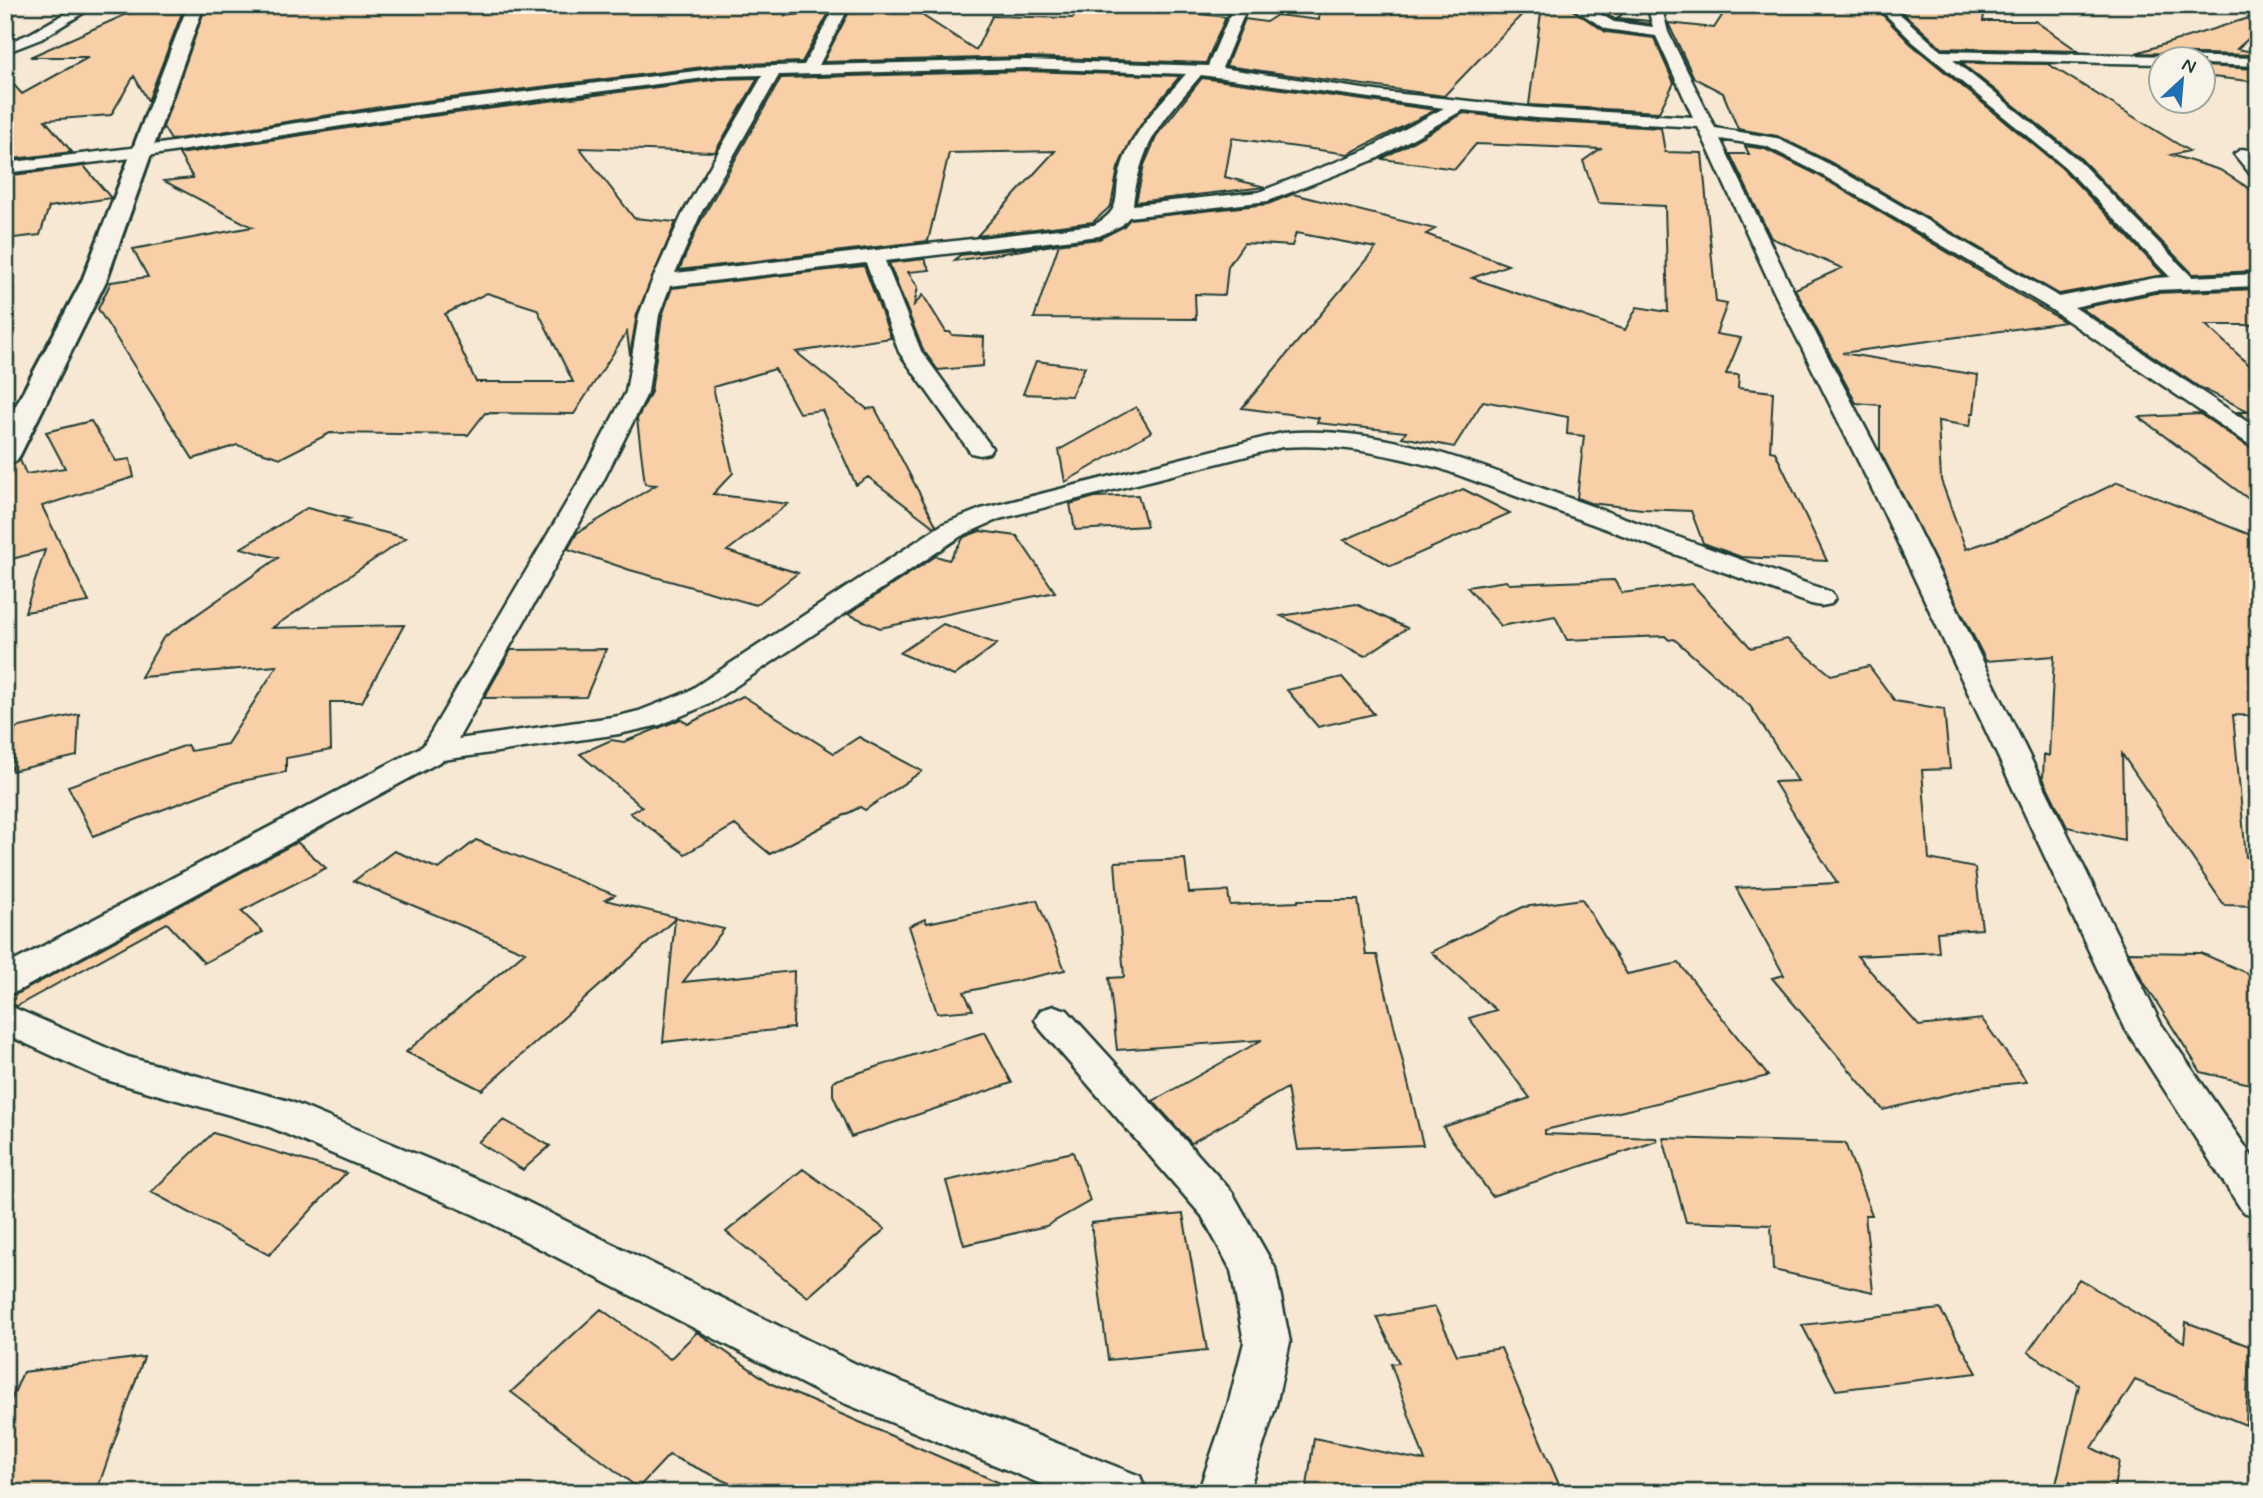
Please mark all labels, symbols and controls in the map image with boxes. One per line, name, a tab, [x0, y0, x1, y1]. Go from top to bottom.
north arrow	[2148, 46, 2218, 116]
text: N	[2178, 52, 2200, 80]

